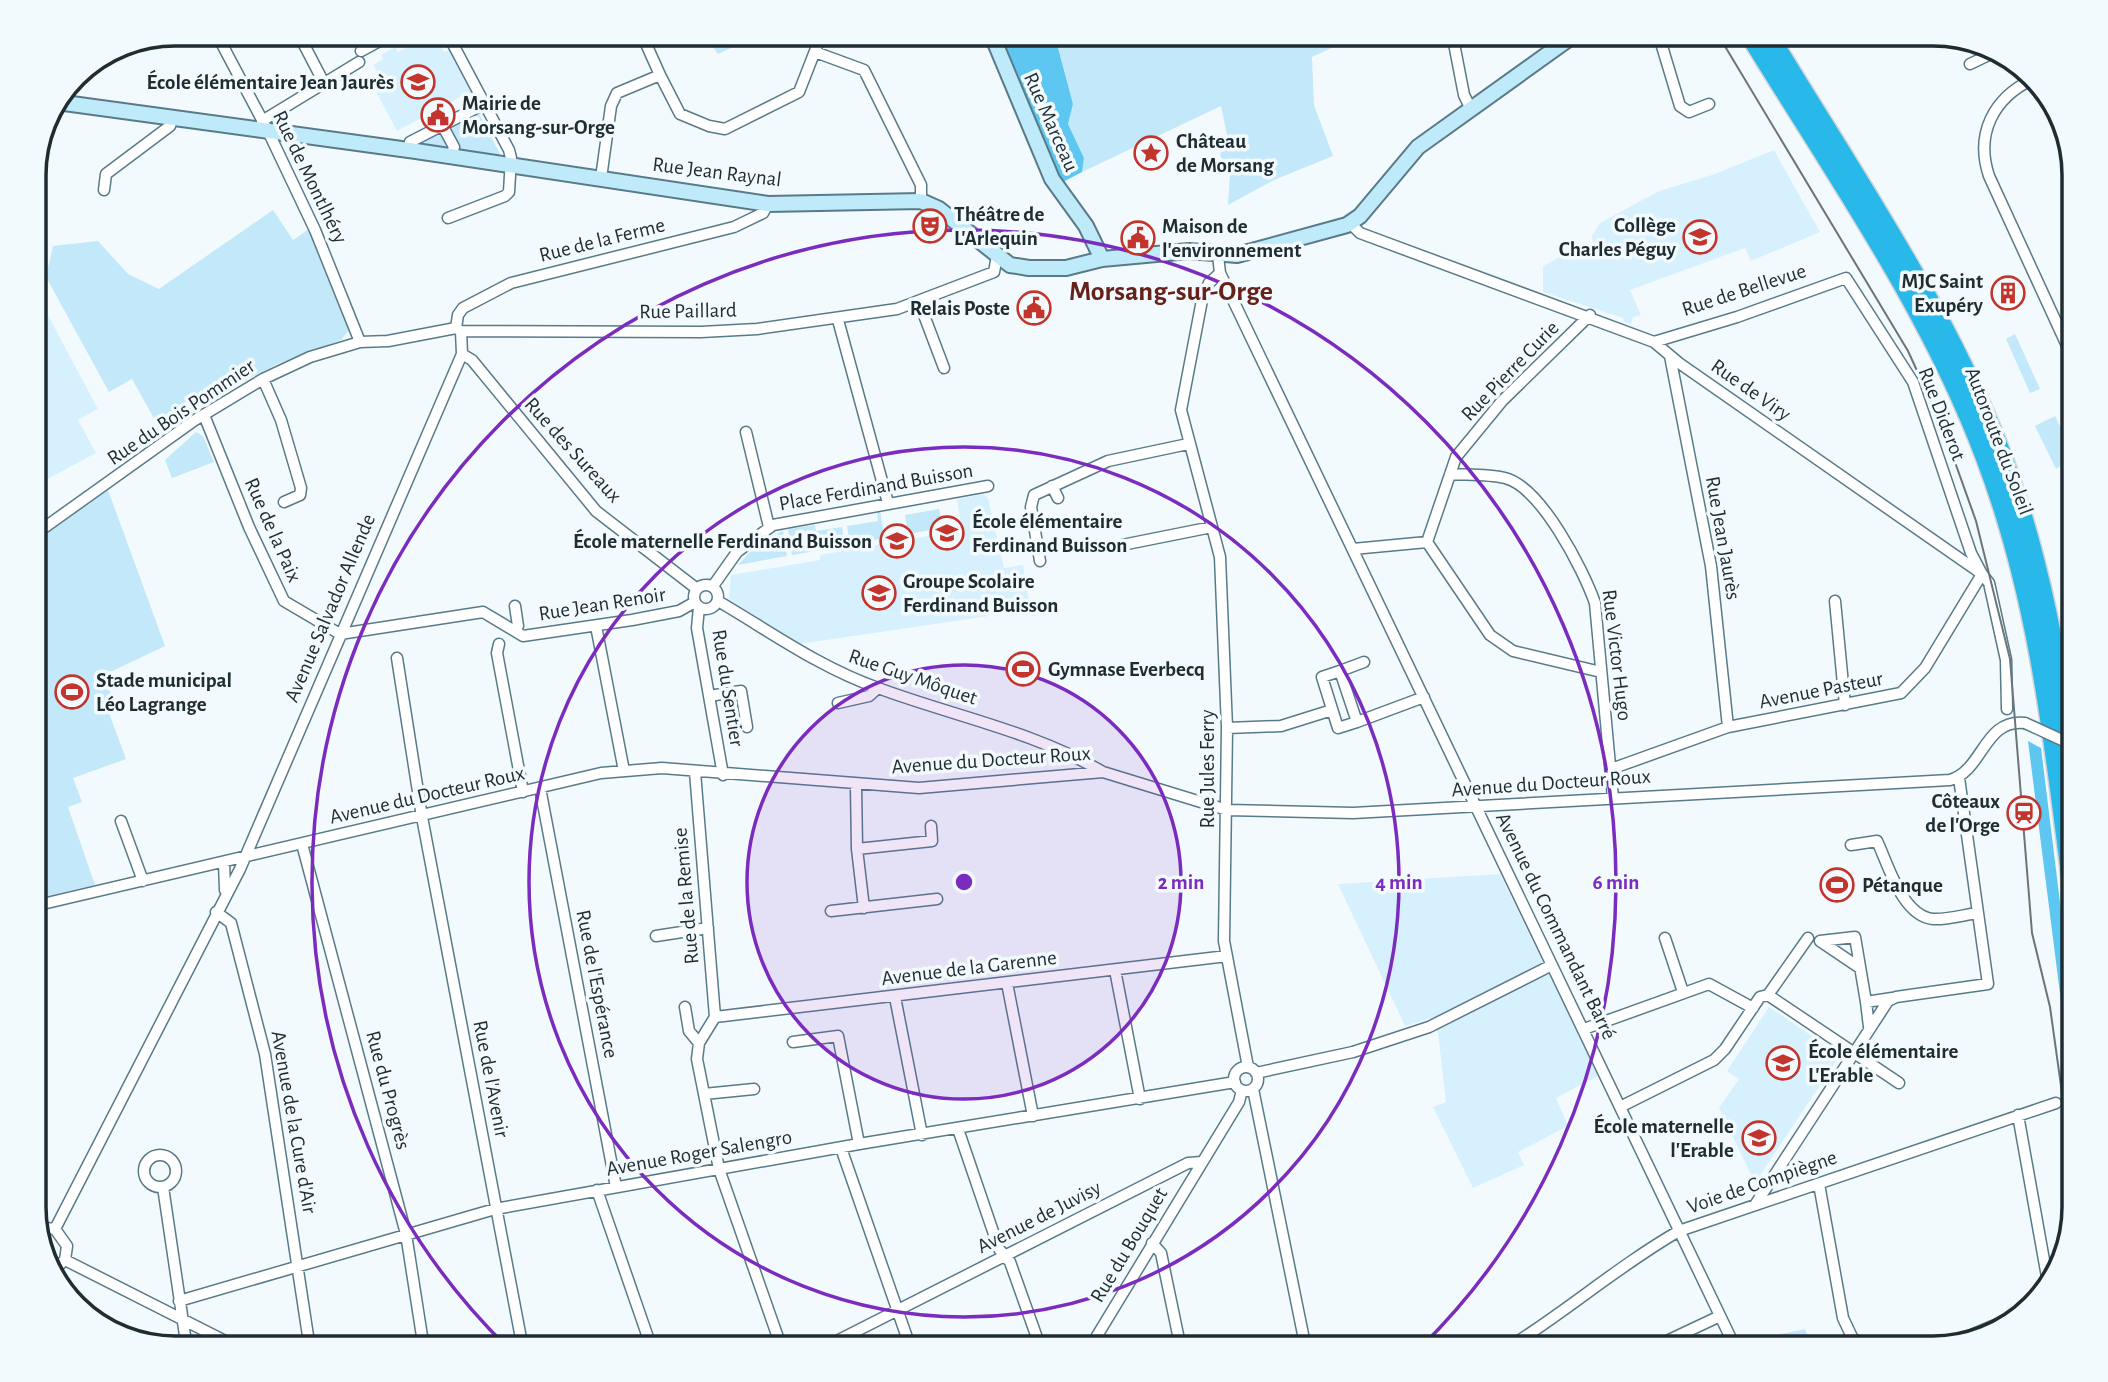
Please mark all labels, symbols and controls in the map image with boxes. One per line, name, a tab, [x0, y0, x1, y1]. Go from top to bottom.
school or university icon: École élémentaire Jean Jaurès	[399, 63, 437, 101]
place label: École élémentaire Jean Jaurès	[147, 69, 394, 93]
street label: Rue Marceau	[1020, 69, 1082, 175]
place label: Mairie de Morsang-sur-Orge	[462, 93, 615, 138]
public building icon: Mairie de Morsang-sur-Orge	[419, 96, 457, 134]
street label: Rue de Montlhéry	[269, 107, 351, 247]
place label: Château de Morsang	[1176, 131, 1274, 176]
place icon: Château de Morsang	[1132, 134, 1170, 172]
street label: Rue Jean Raynal	[651, 154, 783, 190]
place label: Théâtre de L'Arlequin	[954, 204, 1044, 249]
theatre icon: Théâtre de L'Arlequin	[911, 207, 949, 245]
street label: Rue de la Ferme	[537, 214, 667, 266]
place label: Collège Charles Péguy	[1559, 215, 1677, 260]
place label: Maison de l'environnement	[1162, 216, 1301, 261]
school or university icon: Collège Charles Péguy	[1681, 218, 1719, 256]
public building icon: Maison de l'environnement	[1119, 219, 1157, 257]
street label: Rue de Bellevue	[1679, 260, 1809, 320]
place label: MJC Saint Exupéry	[1901, 271, 1984, 316]
building icon: MJC Saint Exupéry	[1989, 274, 2027, 312]
district label: Morsang-sur-Orge	[1069, 278, 1273, 306]
public building icon: Relais Poste	[1015, 289, 1053, 327]
place label: Relais Poste	[910, 298, 1010, 319]
street label: Rue Paillard	[639, 300, 737, 322]
street label: Rue Pierre Curie	[1457, 317, 1563, 425]
street label: Rue du Bois Pommier	[103, 355, 259, 469]
street label: Rue de Viry	[1707, 355, 1795, 425]
street label: Rue Diderot	[1915, 364, 1969, 464]
street label: Autoroute du Soleil	[1961, 364, 2037, 518]
street label: Rue des Sureaux	[521, 393, 625, 507]
street label: Place Ferdinand Buisson	[777, 460, 975, 514]
street label: Rue de la Paix	[241, 475, 305, 585]
street label: Rue Jean Jaurès	[1702, 475, 1744, 601]
place label: École élémentaire Ferdinand Buisson	[972, 508, 1127, 556]
street label: Avenue Salvador Allende	[281, 511, 379, 705]
school or university icon: École élémentaire Ferdinand Buisson	[928, 514, 966, 552]
school or university icon: École maternelle Ferdinand Buisson	[878, 522, 916, 560]
place label: École maternelle Ferdinand Buisson	[573, 528, 872, 552]
place label: Groupe Scolaire Ferdinand Buisson	[903, 571, 1058, 616]
school or university icon: Groupe Scolaire Ferdinand Buisson	[860, 574, 898, 612]
street label: Rue Jean Renoir	[537, 584, 667, 624]
street label: Rue Victor Hugo	[1599, 588, 1635, 722]
street label: Rue du Sentier	[708, 628, 748, 748]
street label: Rue Guy Môquet	[846, 645, 980, 709]
sports icon: Gymnase Everbecq	[1004, 650, 1042, 688]
place label: Gymnase Everbecq	[1048, 659, 1205, 680]
street label: Avenue Pasteur	[1757, 668, 1885, 712]
place label: Stade municipal Léo Lagrange	[96, 670, 232, 715]
sports icon: Stade municipal Léo Lagrange	[53, 673, 91, 711]
street label: Rue Jules Ferry	[1197, 709, 1218, 829]
street label: Avenue du Docteur Roux	[891, 743, 1091, 777]
street label: Avenue du Docteur Roux	[327, 762, 527, 828]
street label: Avenue du Docteur Roux	[1451, 766, 1651, 800]
place label: Côteaux de l'Orge	[1925, 791, 2000, 836]
station icon: Côteaux de l'Orge	[2005, 794, 2043, 832]
street label: Avenue du Commandant Barré	[1492, 809, 1620, 1043]
street label: Rue de la Remise	[670, 827, 702, 965]
sports icon: Pétanque	[1818, 866, 1856, 904]
centre of rings	[952, 870, 976, 894]
text: 2 min	[1158, 872, 1204, 893]
text: 4 min	[1375, 872, 1423, 893]
text: 6 min	[1593, 872, 1639, 893]
place label: Pétanque	[1862, 875, 1943, 896]
street label: Rue de l'Espérance	[572, 908, 622, 1060]
street label: Avenue de la Garenne	[880, 947, 1058, 989]
street label: Rue de l'Avenir	[469, 1018, 513, 1140]
street label: Rue du Progrès	[362, 1028, 414, 1152]
street label: Avenue de la Cure d'Air	[268, 1029, 320, 1215]
place label: École élémentaire L'Erable	[1808, 1038, 1959, 1086]
school or university icon: École élémentaire L'Erable	[1764, 1044, 1802, 1082]
place label: École maternelle l'Erable	[1594, 1113, 1734, 1161]
school or university icon: École maternelle l'Erable	[1740, 1119, 1778, 1157]
street label: Avenue Roger Salengro	[604, 1126, 794, 1180]
street label: Voie de Compiègne	[1684, 1147, 1840, 1217]
street label: Avenue de Juvisy	[974, 1177, 1104, 1257]
street label: Rue du Bouquet	[1087, 1184, 1172, 1306]

